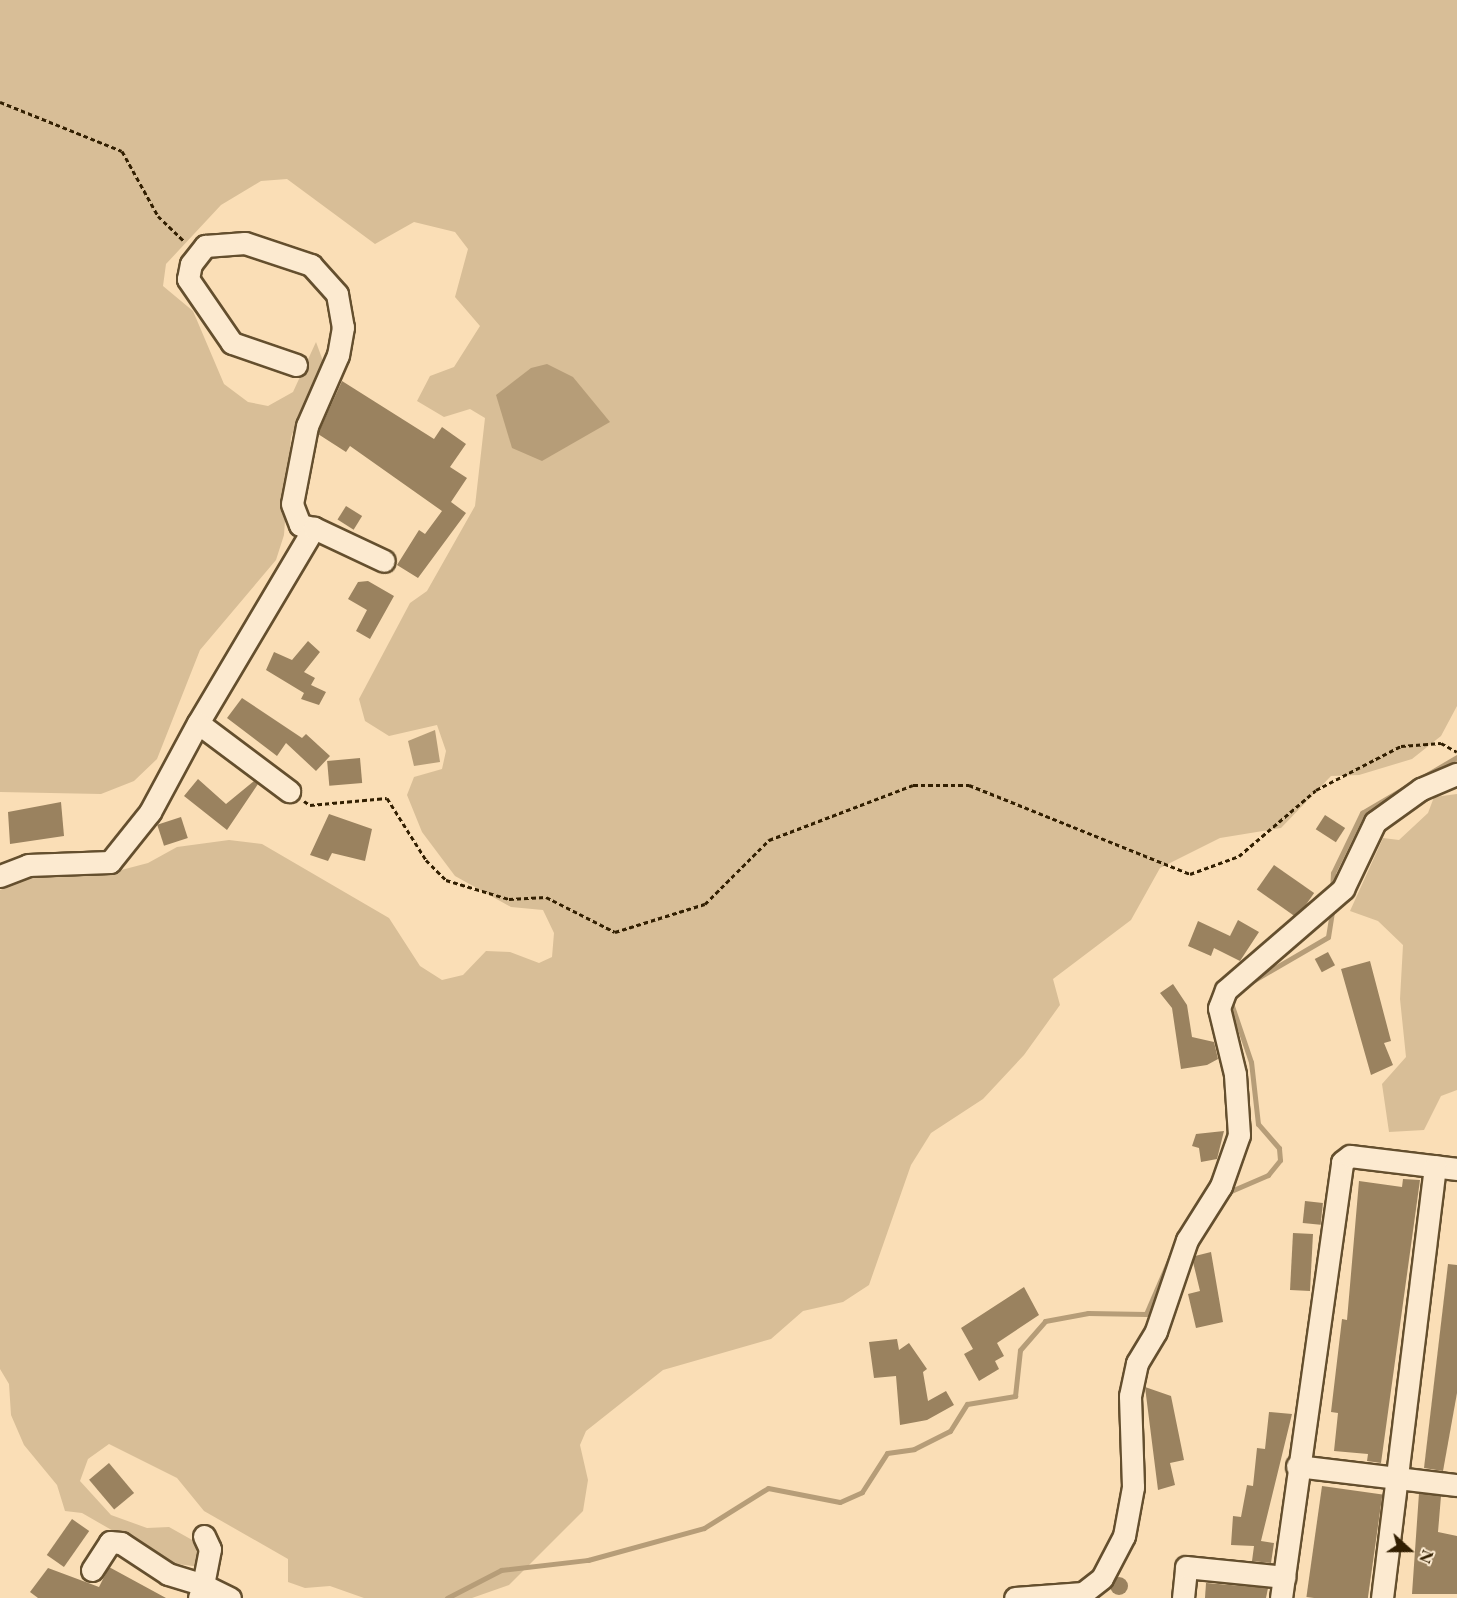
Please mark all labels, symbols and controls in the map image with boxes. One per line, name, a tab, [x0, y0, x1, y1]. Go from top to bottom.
north arrow	[1379, 1520, 1439, 1580]
text: N	[1414, 1547, 1438, 1566]

